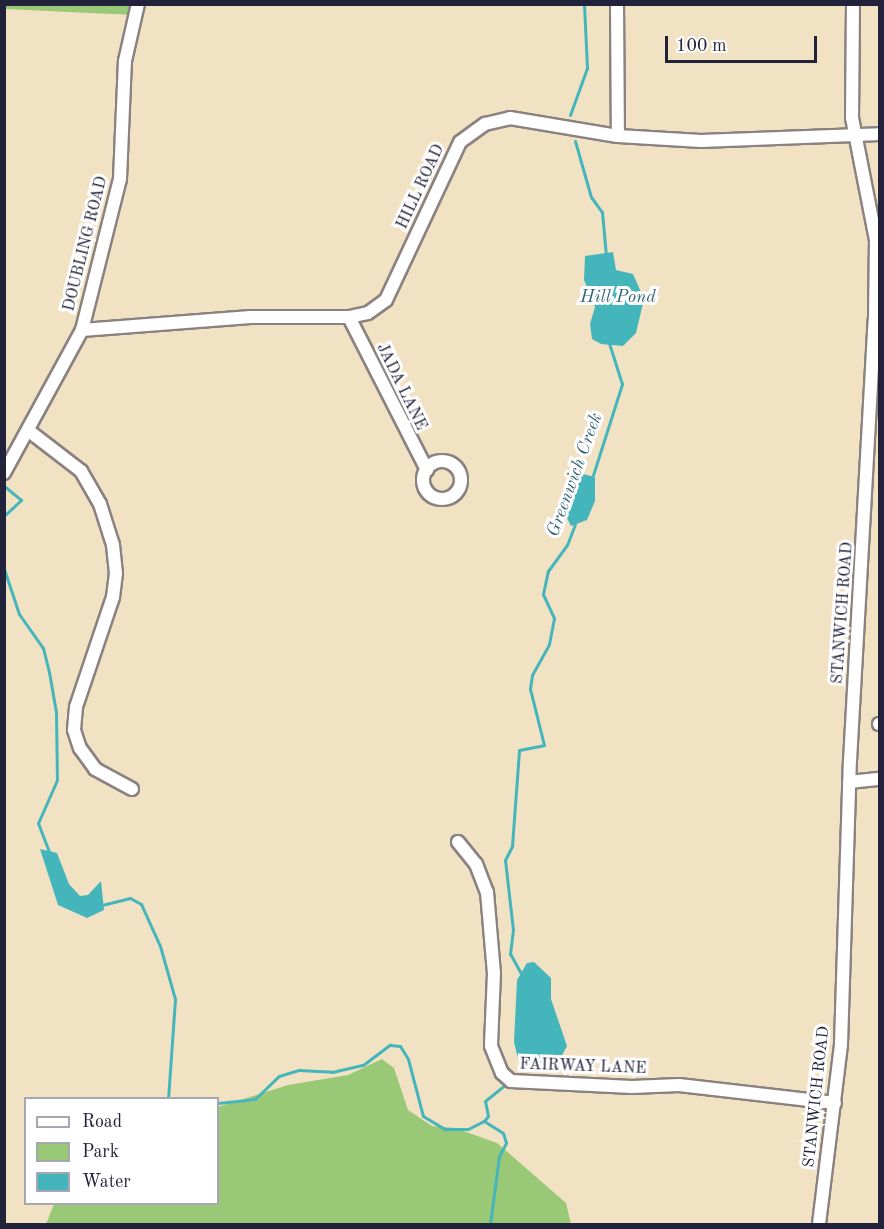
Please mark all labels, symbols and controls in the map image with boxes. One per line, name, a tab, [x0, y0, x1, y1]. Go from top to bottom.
scale bar	[668, 24, 820, 62]
text: 100 m	[676, 37, 727, 55]
street label: HILL ROAD	[393, 142, 449, 232]
street label: DOUBLING ROAD	[60, 174, 112, 314]
water label: Hill Pond	[580, 286, 656, 308]
street label: JADA LANE	[372, 340, 430, 434]
water label: Greenwich Creek	[543, 410, 607, 540]
street label: STANWICH ROAD	[828, 541, 858, 685]
street label: STANWICH ROAD	[800, 1025, 834, 1169]
street label: FAIRWAY LANE	[519, 1055, 647, 1079]
legend	[24, 1097, 219, 1205]
text: Road	[82, 1113, 122, 1131]
text: Park	[82, 1143, 119, 1161]
text: Water	[82, 1173, 131, 1191]

